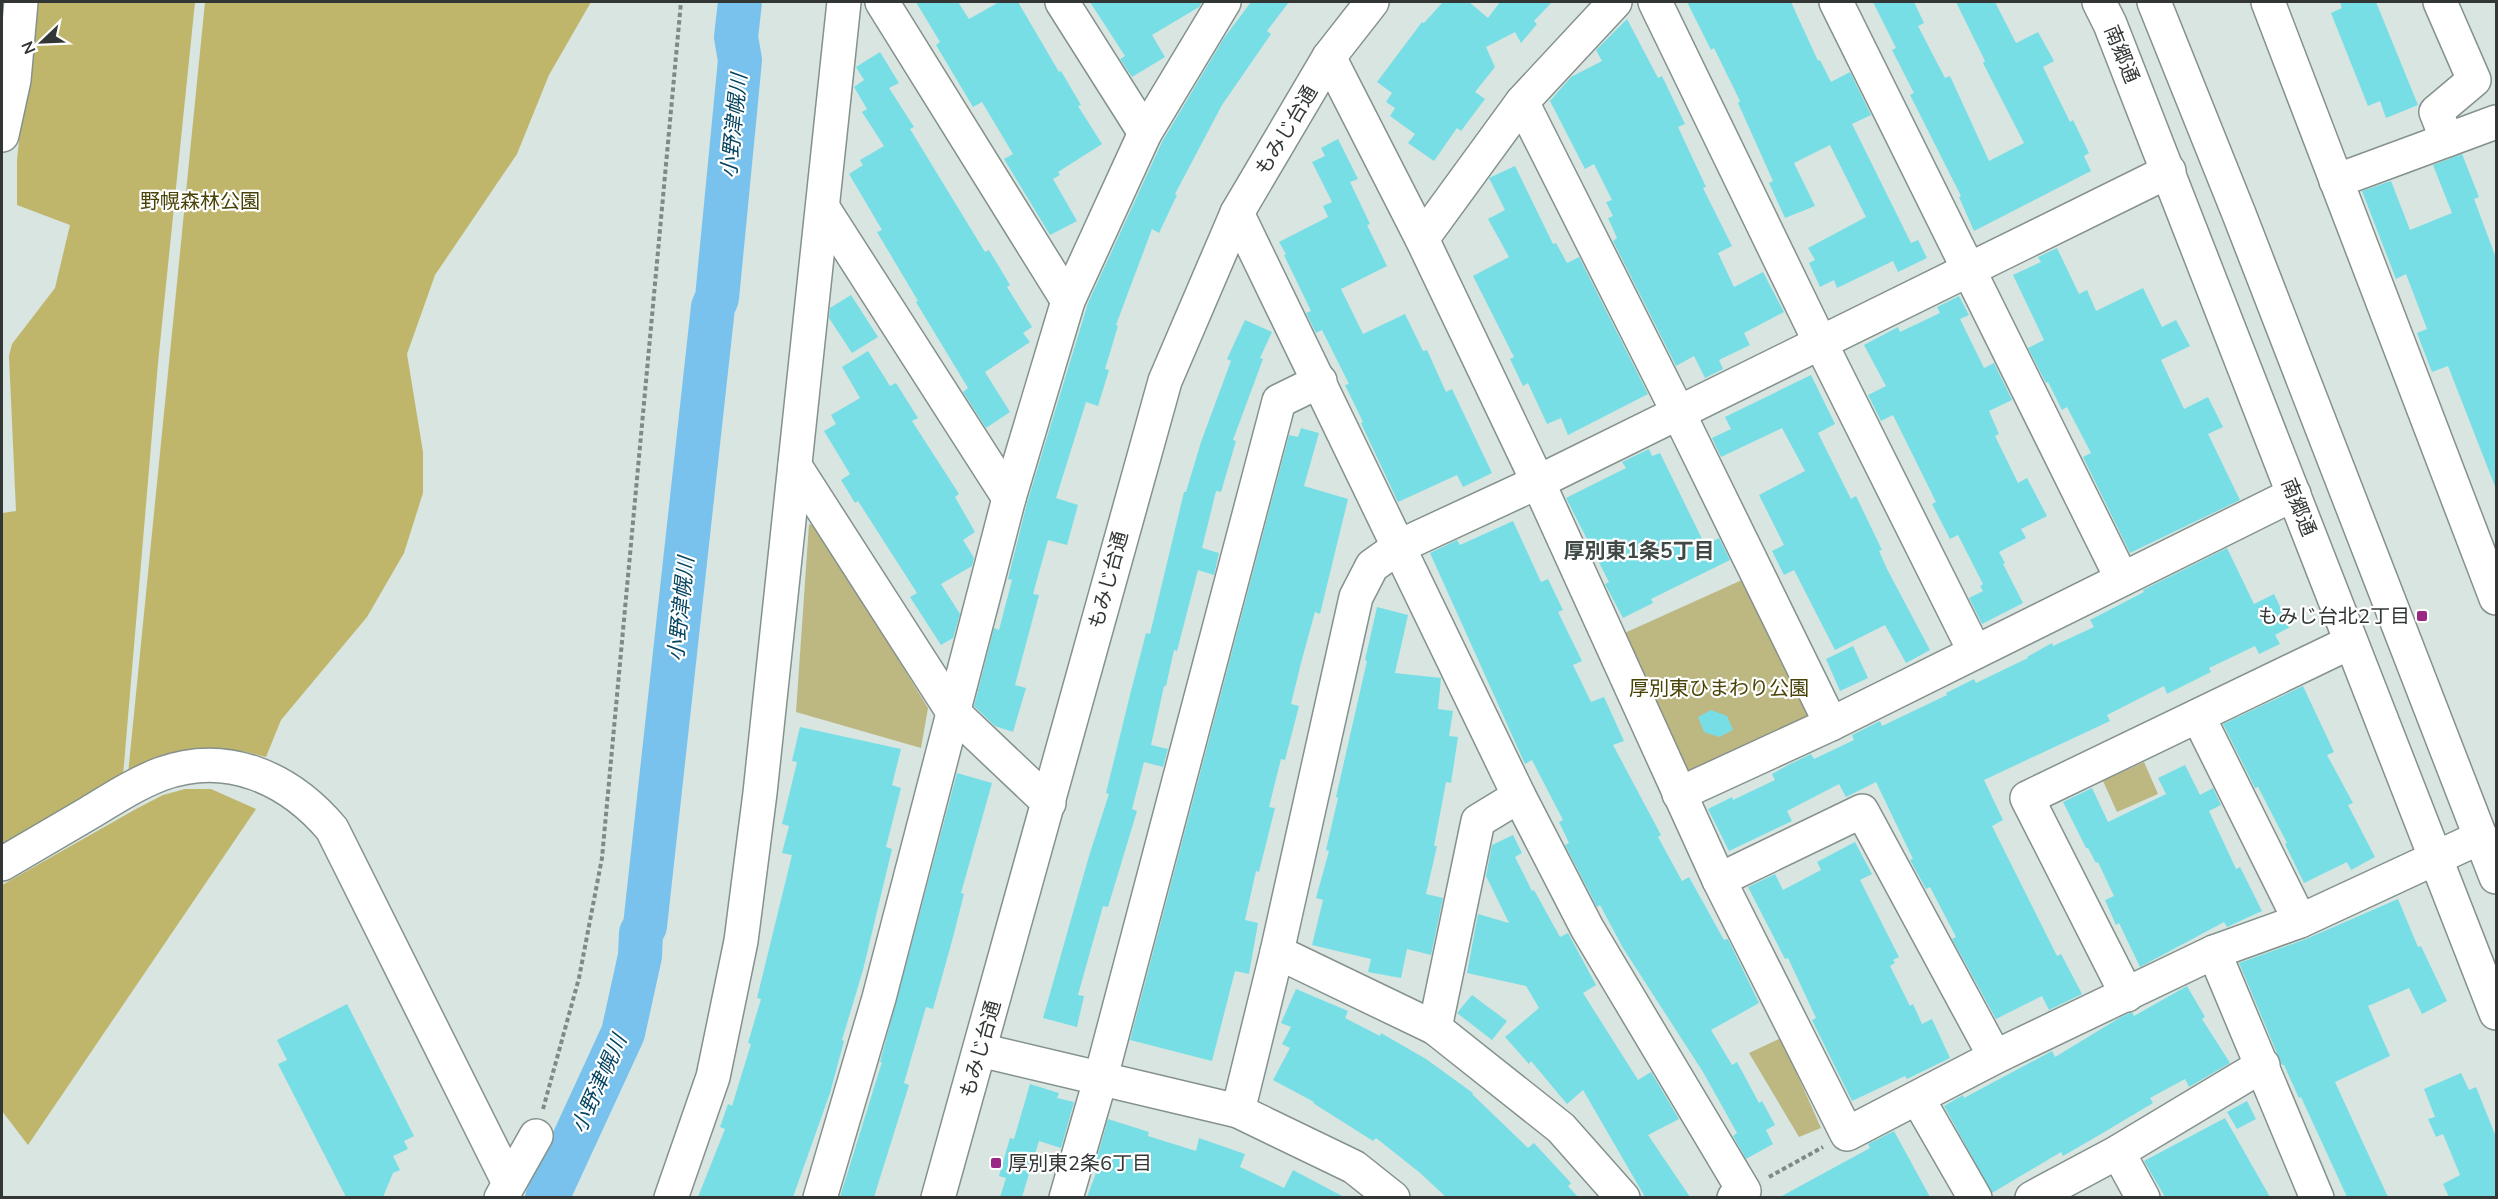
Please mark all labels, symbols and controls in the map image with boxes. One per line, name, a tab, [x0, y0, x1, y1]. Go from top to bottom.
north arrow	[12, 12, 72, 72]
street label: 南郷通	[2098, 21, 2145, 87]
text: N	[17, 38, 42, 57]
water label: 小野津幌川	[715, 70, 754, 180]
street label: もみじ台通	[1249, 80, 1324, 180]
park label: 野幌森林公園	[140, 188, 260, 215]
street label: 南郷通	[2275, 474, 2322, 540]
street label: もみじ台通	[1083, 528, 1134, 632]
district label: 厚別東1条5丁目	[1563, 537, 1715, 565]
water label: 小野津幌川	[662, 553, 701, 663]
place label: もみじ台北2丁目	[2258, 603, 2410, 630]
marker: もみじ台北2丁目	[2415, 609, 2429, 623]
park label: 厚別東ひまわり公園	[1629, 675, 1809, 702]
street label: もみじ台通	[954, 997, 1007, 1101]
water label: 小野津幌川	[565, 1029, 634, 1138]
place label: 厚別東2条6丁目	[1008, 1150, 1152, 1177]
marker: 厚別東2条6丁目	[989, 1156, 1003, 1170]

